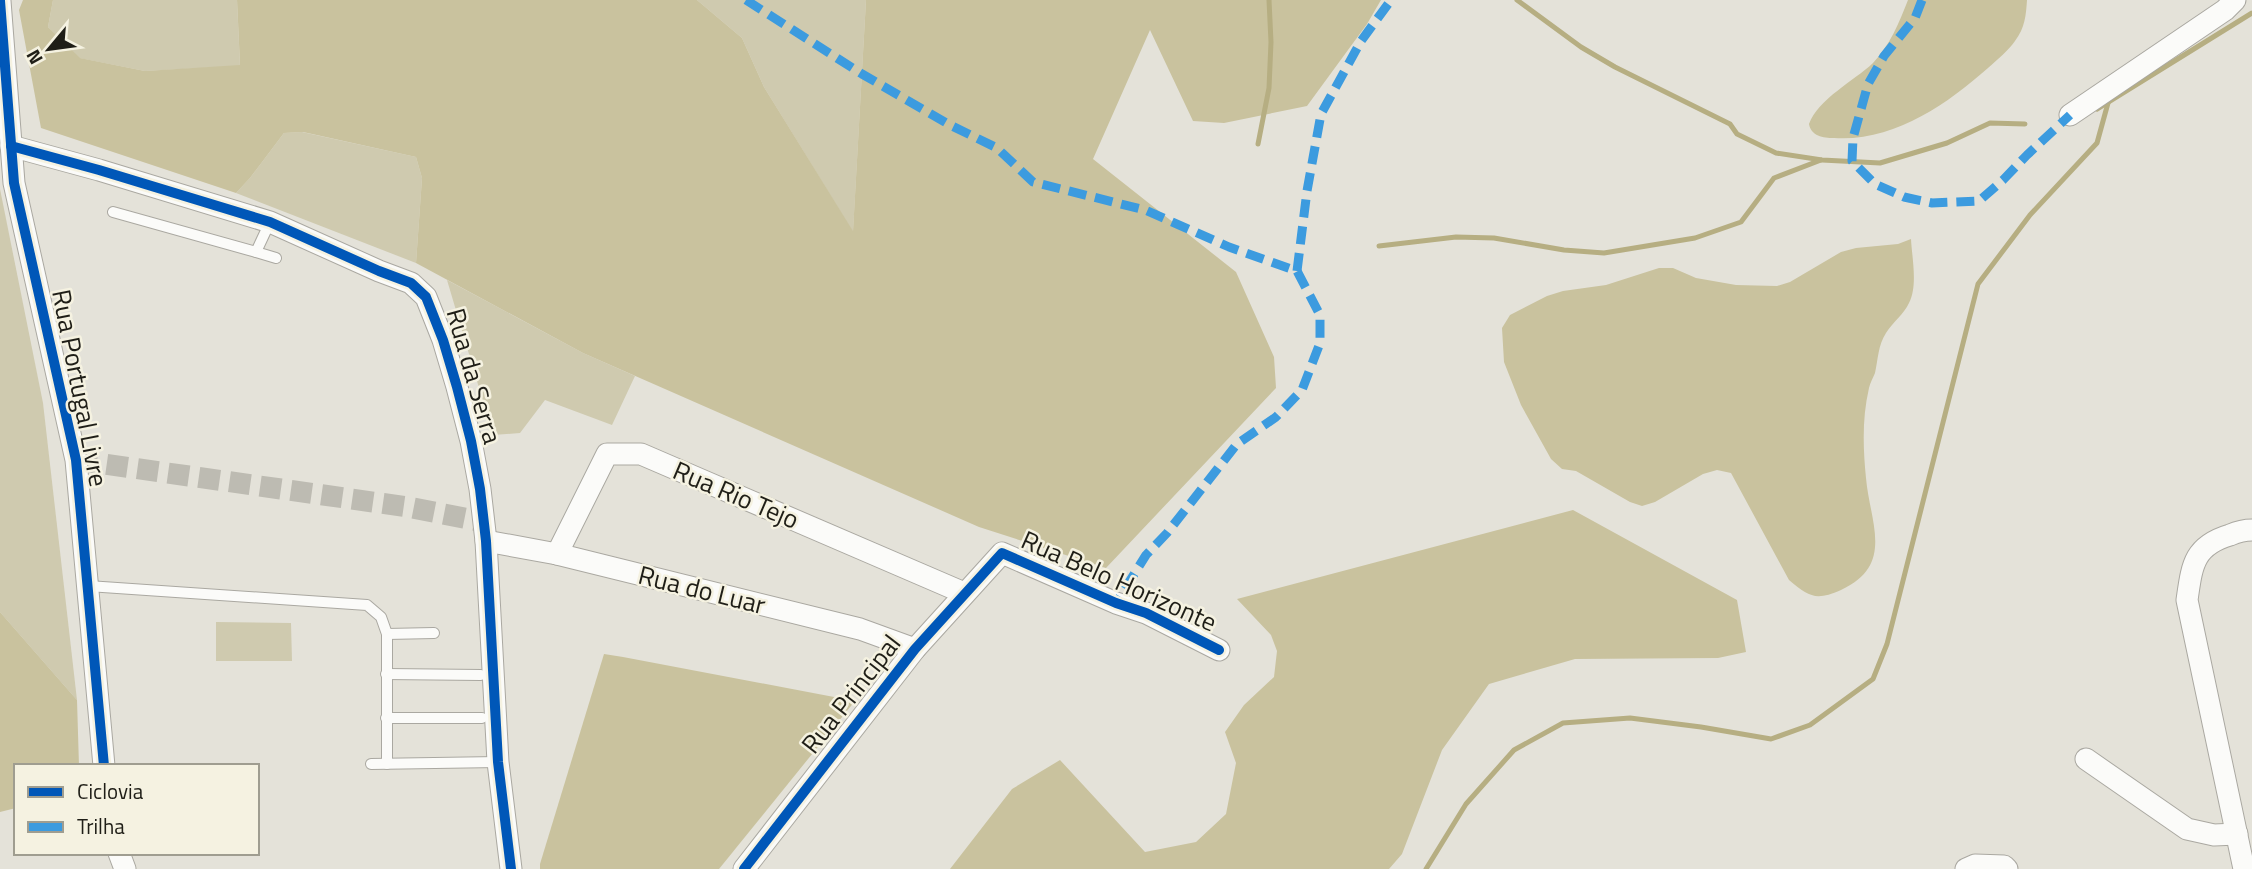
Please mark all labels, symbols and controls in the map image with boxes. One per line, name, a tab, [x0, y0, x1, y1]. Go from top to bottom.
north arrow	[14, 14, 84, 84]
text: N	[18, 45, 50, 70]
street label: Rua Portugal Livre	[42, 286, 119, 490]
street label: Rua da Serra	[437, 304, 512, 448]
street label: Rua Rio Tejo	[667, 451, 805, 539]
street label: Rua Belo Horizonte	[1015, 520, 1223, 641]
street label: Rua do Luar	[634, 555, 770, 624]
street label: Rua Principal	[791, 626, 910, 762]
legend	[14, 764, 259, 855]
text: Ciclovia	[77, 775, 144, 807]
text: Trilha	[77, 810, 125, 842]

